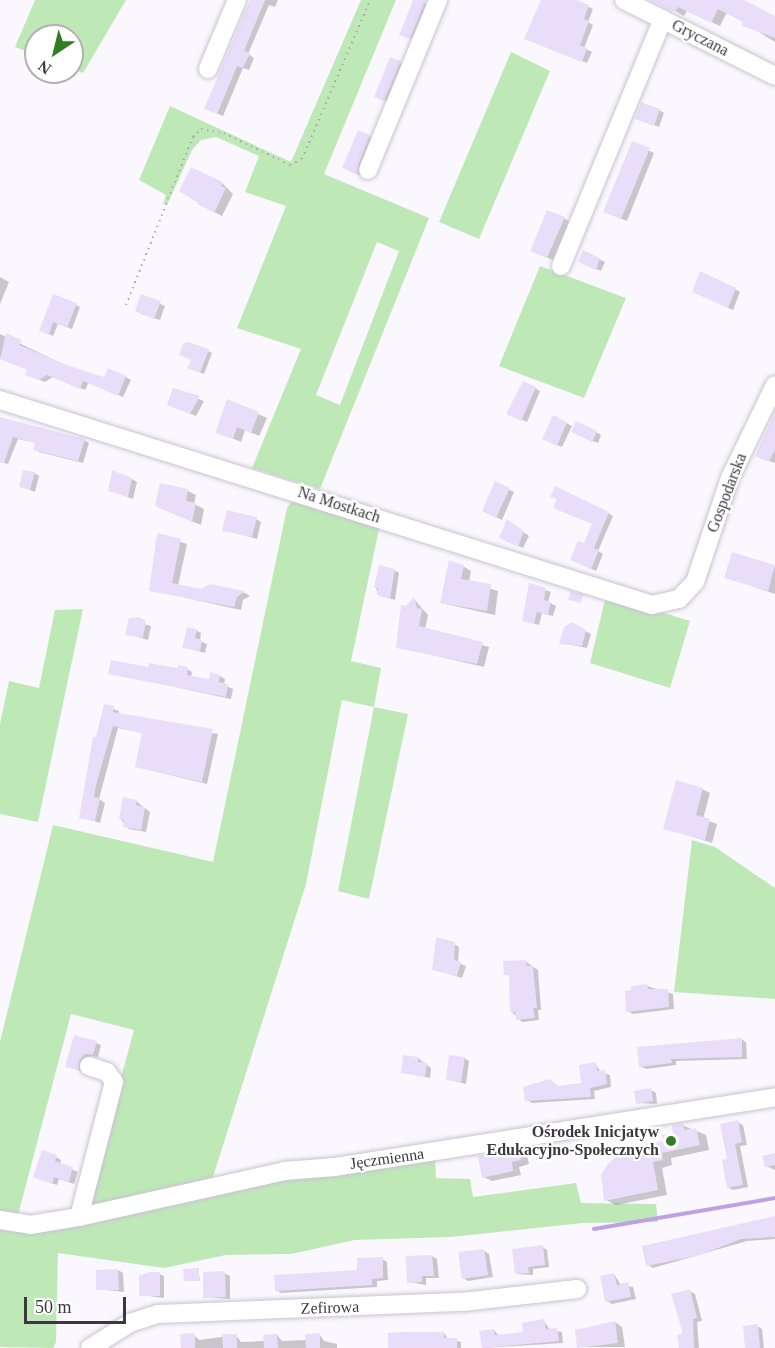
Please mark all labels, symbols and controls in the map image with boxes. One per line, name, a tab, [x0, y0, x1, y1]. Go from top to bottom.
street label: Gryczana	[668, 16, 732, 60]
north arrow	[24, 24, 84, 84]
text: N	[35, 57, 54, 78]
street label: Gospodarska	[703, 451, 751, 535]
street label: Na Mostkach	[295, 483, 383, 527]
place label: Ośrodek Inicjatyw Edukacyjno-Społecznych	[487, 1122, 659, 1160]
marker: Ośrodek Inicjatyw Edukacyjno-Społecznych	[664, 1134, 678, 1148]
street label: Jęczmienna	[349, 1144, 425, 1174]
scale bar	[27, 1285, 129, 1323]
text: 50 m	[35, 1297, 72, 1317]
street label: Zefirowa	[300, 1297, 360, 1319]

